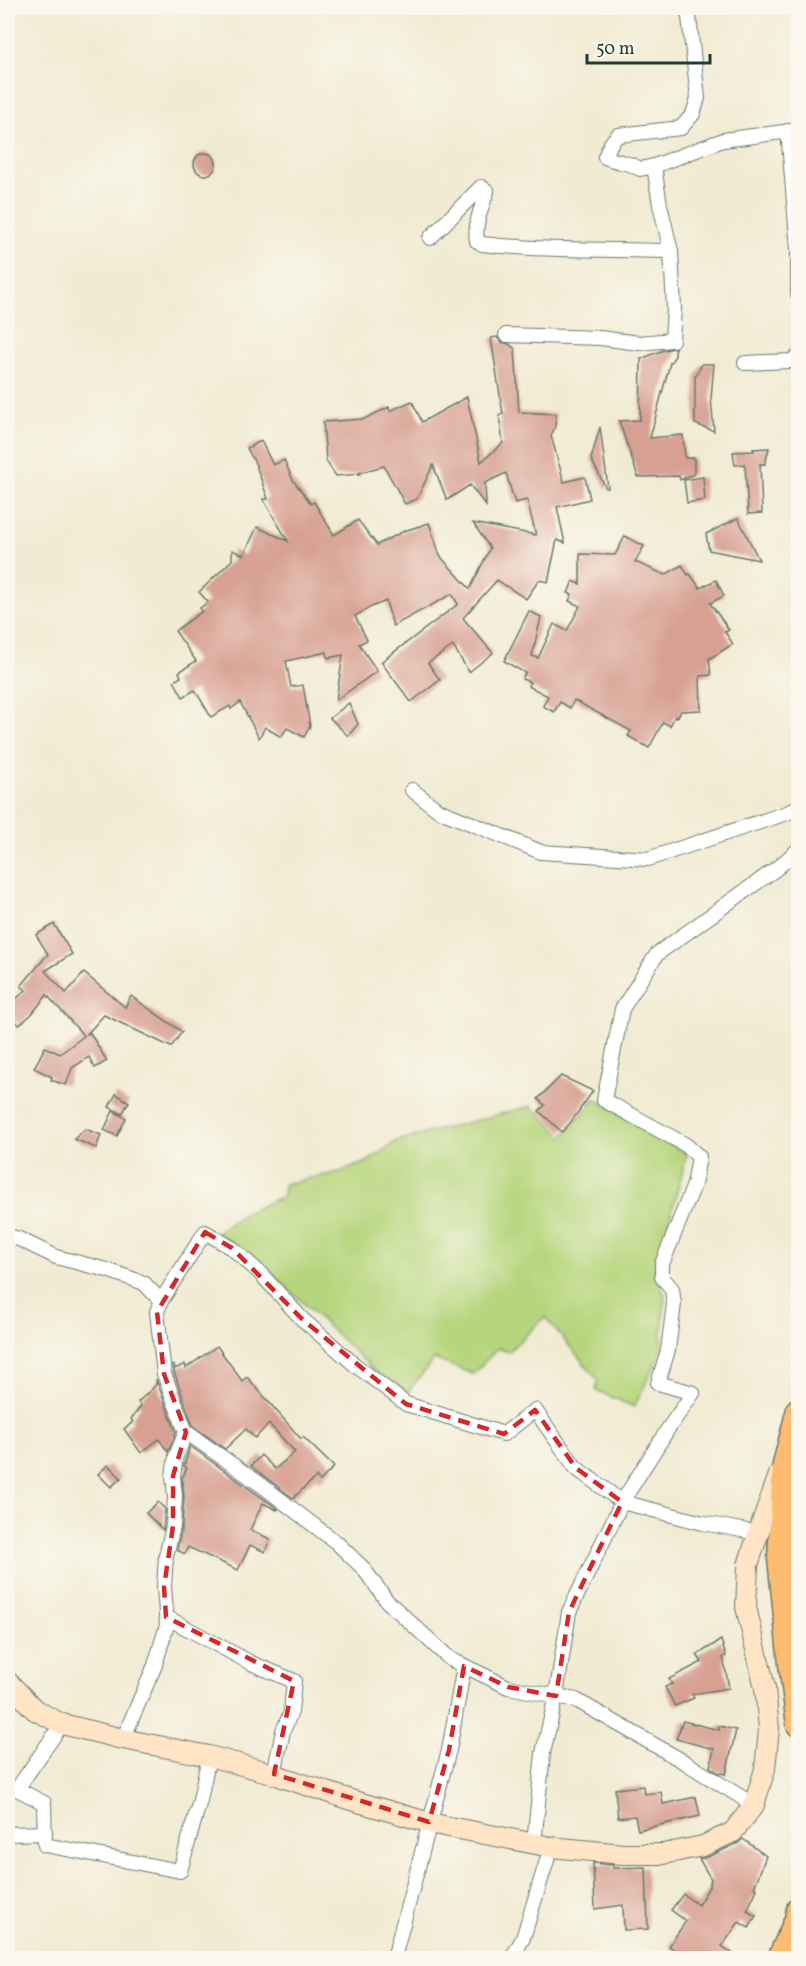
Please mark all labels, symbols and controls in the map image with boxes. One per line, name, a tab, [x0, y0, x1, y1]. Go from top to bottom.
scale bar	[587, 27, 710, 65]
text: 50 m	[596, 37, 635, 62]

